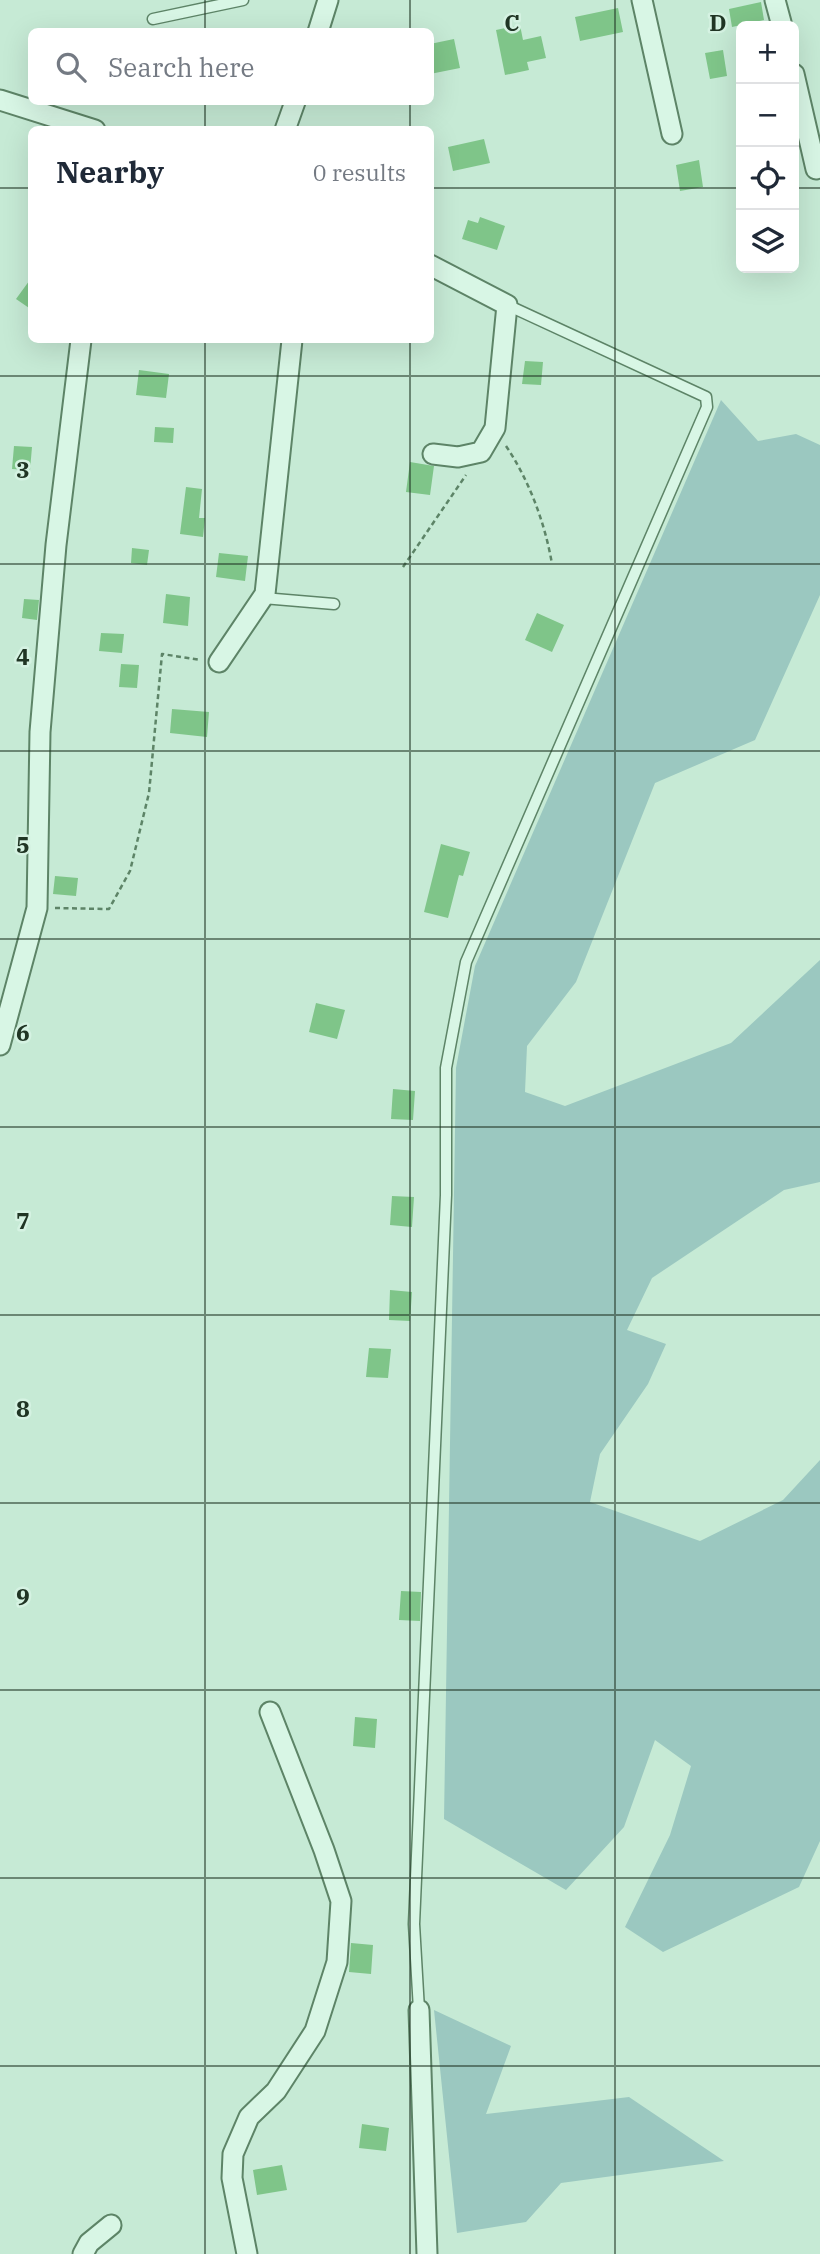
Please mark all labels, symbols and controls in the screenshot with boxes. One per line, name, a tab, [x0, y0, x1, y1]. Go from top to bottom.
text: C	[504, 7, 520, 37]
text: D	[709, 7, 727, 37]
map controls	[736, 21, 799, 273]
button: +	[736, 21, 799, 84]
search box	[28, 28, 434, 105]
icon: search	[52, 48, 90, 86]
text: Search here	[108, 50, 254, 84]
button: −	[736, 84, 799, 147]
button: locate	[736, 147, 799, 210]
text: Nearby	[56, 152, 164, 191]
text: 0 results	[313, 157, 406, 187]
button: layers	[736, 210, 799, 273]
text: 3	[16, 454, 30, 484]
text: 4	[16, 641, 30, 671]
text: 5	[16, 829, 30, 859]
text: 6	[16, 1017, 30, 1047]
text: 7	[16, 1205, 30, 1235]
text: 8	[16, 1393, 30, 1423]
text: 9	[16, 1581, 30, 1611]

